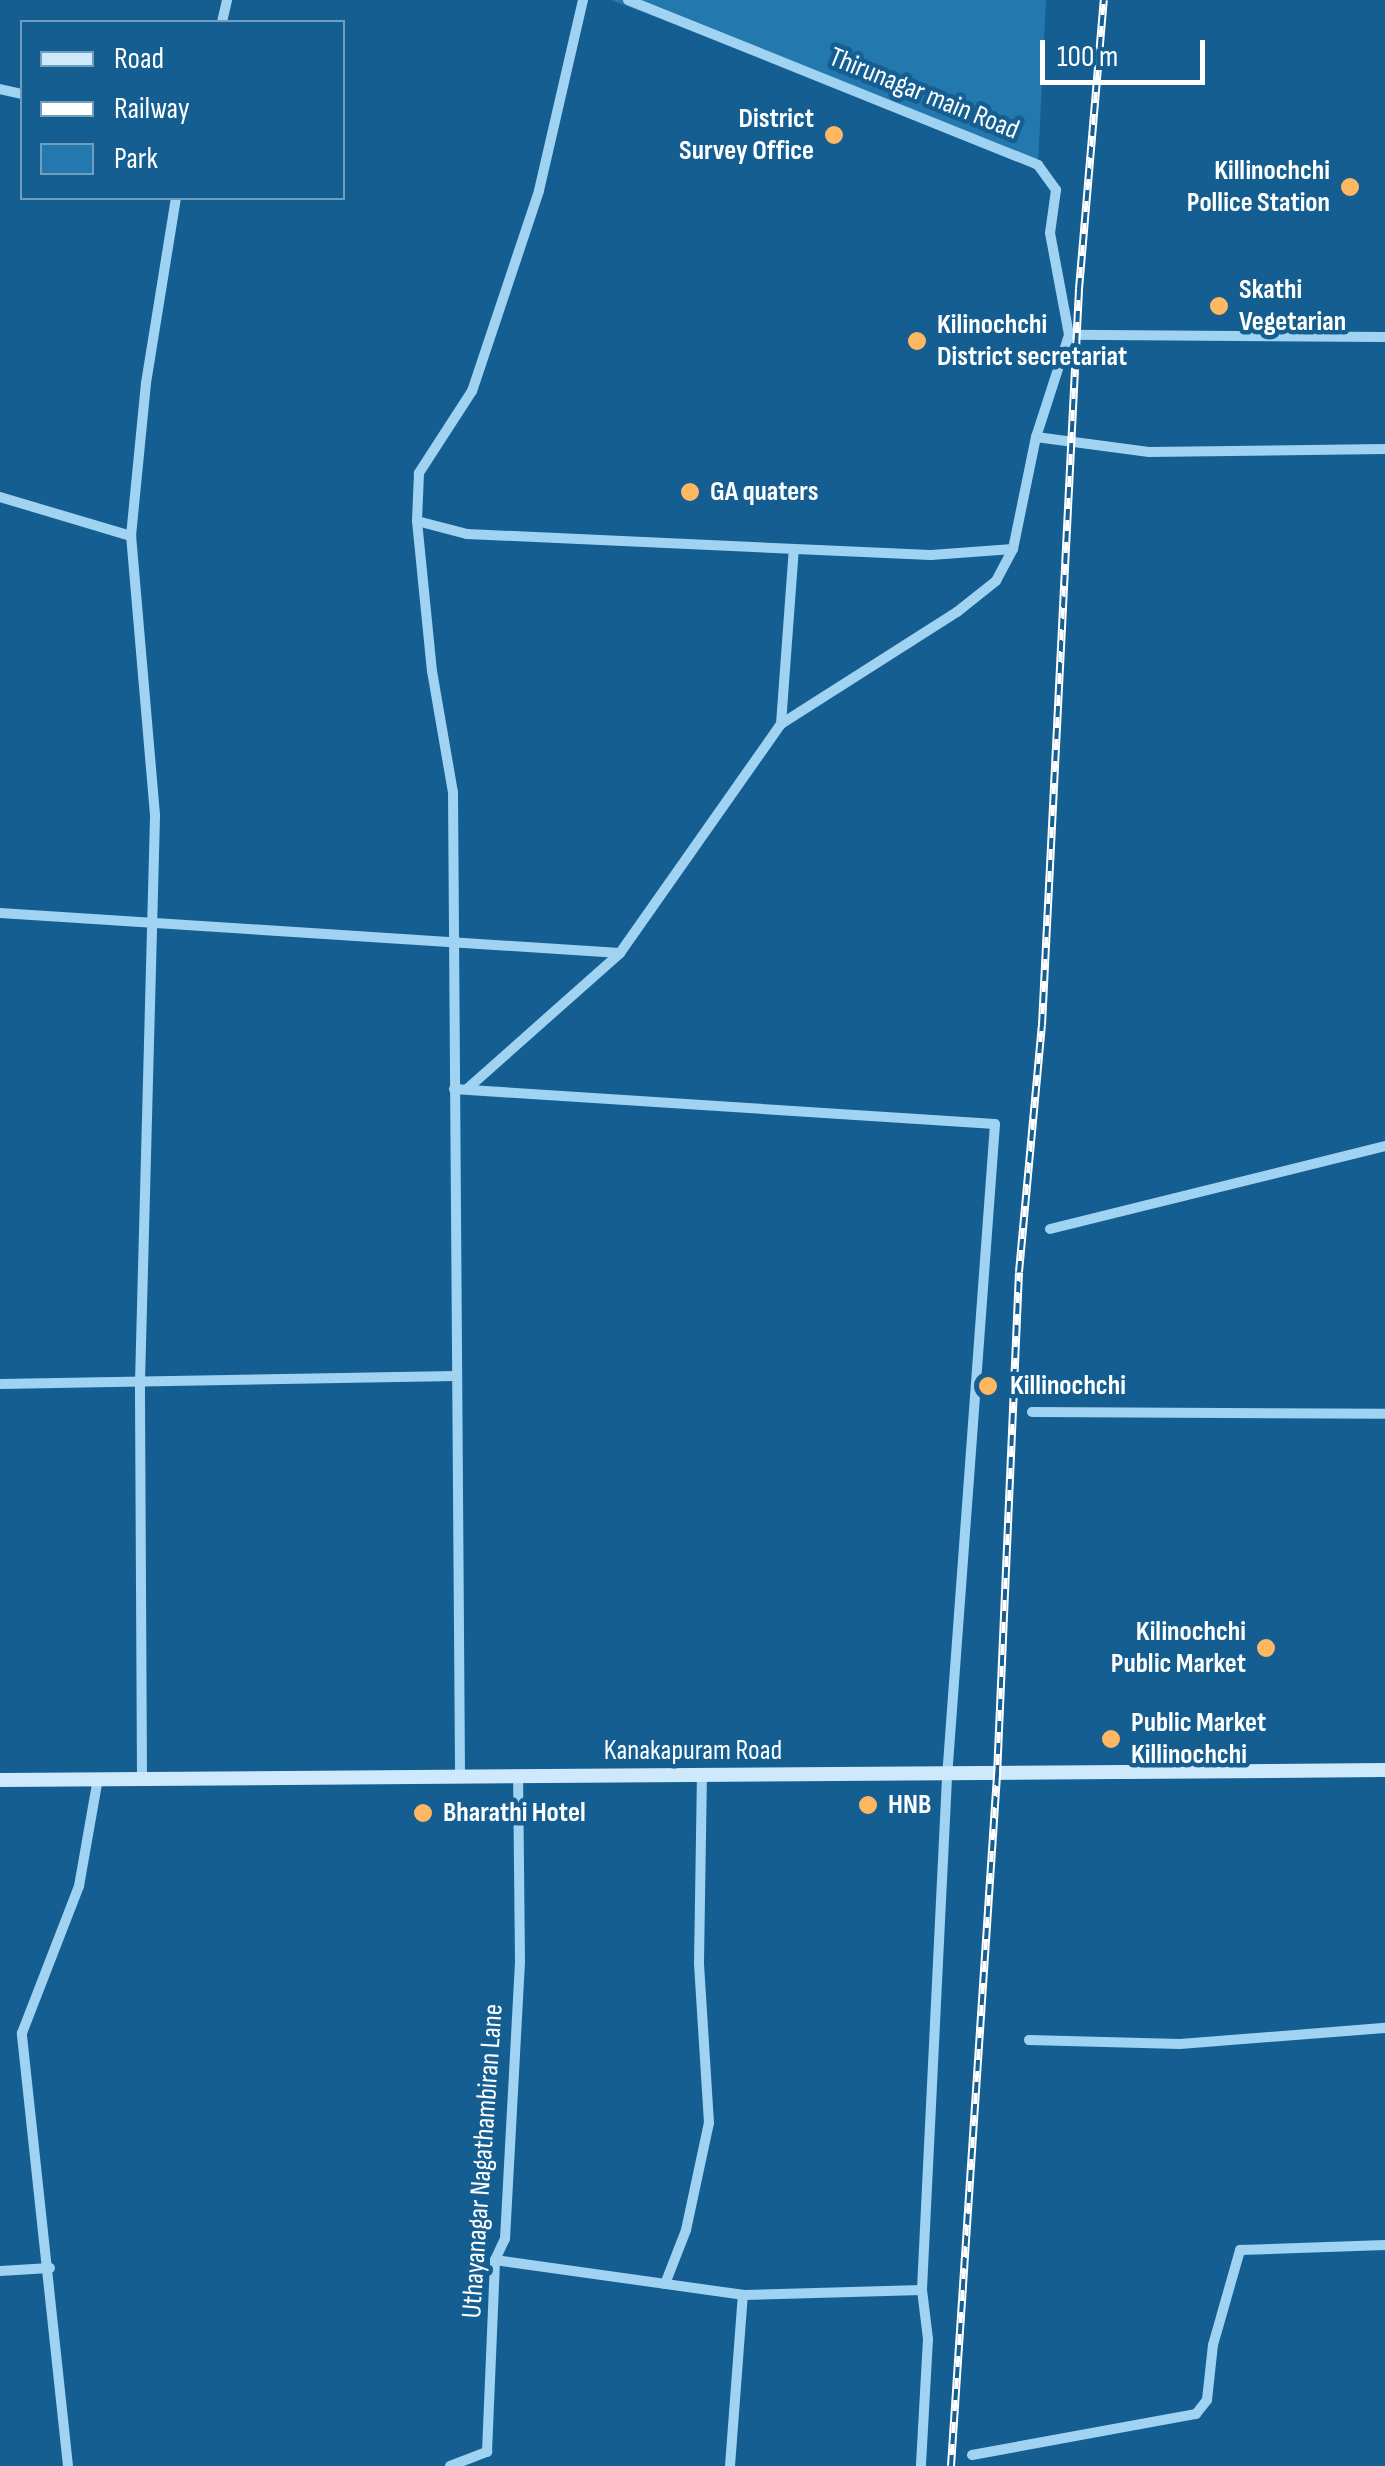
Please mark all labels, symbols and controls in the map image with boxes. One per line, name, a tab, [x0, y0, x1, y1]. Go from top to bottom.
legend	[20, 20, 345, 200]
scale bar	[1045, 20, 1210, 82]
text: 100 m	[1057, 39, 1118, 75]
text: Road	[114, 41, 164, 77]
street label: Thirunagar main Road	[824, 41, 1024, 147]
text: Railway	[114, 91, 190, 127]
place label: District Survey Office	[679, 102, 814, 168]
marker: District Survey Office	[823, 124, 845, 146]
text: Park	[114, 141, 158, 177]
place label: Killinochchi Pollice Station	[1187, 154, 1330, 220]
marker: Killinochchi Pollice Station	[1339, 176, 1361, 198]
place label: Skathi Vegetarian	[1239, 273, 1346, 339]
marker: Skathi Vegetarian	[1208, 295, 1230, 317]
place label: Kilinochchi District secretariat	[937, 308, 1127, 374]
marker: Kilinochchi District secretariat	[906, 330, 928, 352]
place label: GA quaters	[710, 475, 819, 509]
marker: GA quaters	[679, 481, 701, 503]
place label: Killinochchi	[1010, 1369, 1126, 1403]
marker: Killinochchi	[975, 1373, 1001, 1399]
place label: Kilinochchi Public Market	[1111, 1615, 1246, 1681]
marker: Kilinochchi Public Market	[1255, 1637, 1277, 1659]
place label: Public Market Killinochchi	[1131, 1706, 1266, 1772]
marker: Public Market Killinochchi	[1100, 1728, 1122, 1750]
street label: Kanakapuram Road	[604, 1734, 782, 1768]
place label: HNB	[888, 1788, 931, 1822]
marker: HNB	[857, 1794, 879, 1816]
place label: Bharathi Hotel	[443, 1796, 586, 1830]
marker: Bharathi Hotel	[412, 1802, 434, 1824]
street label: Uthayanagar Nagathambiran Lane	[455, 2003, 511, 2319]

